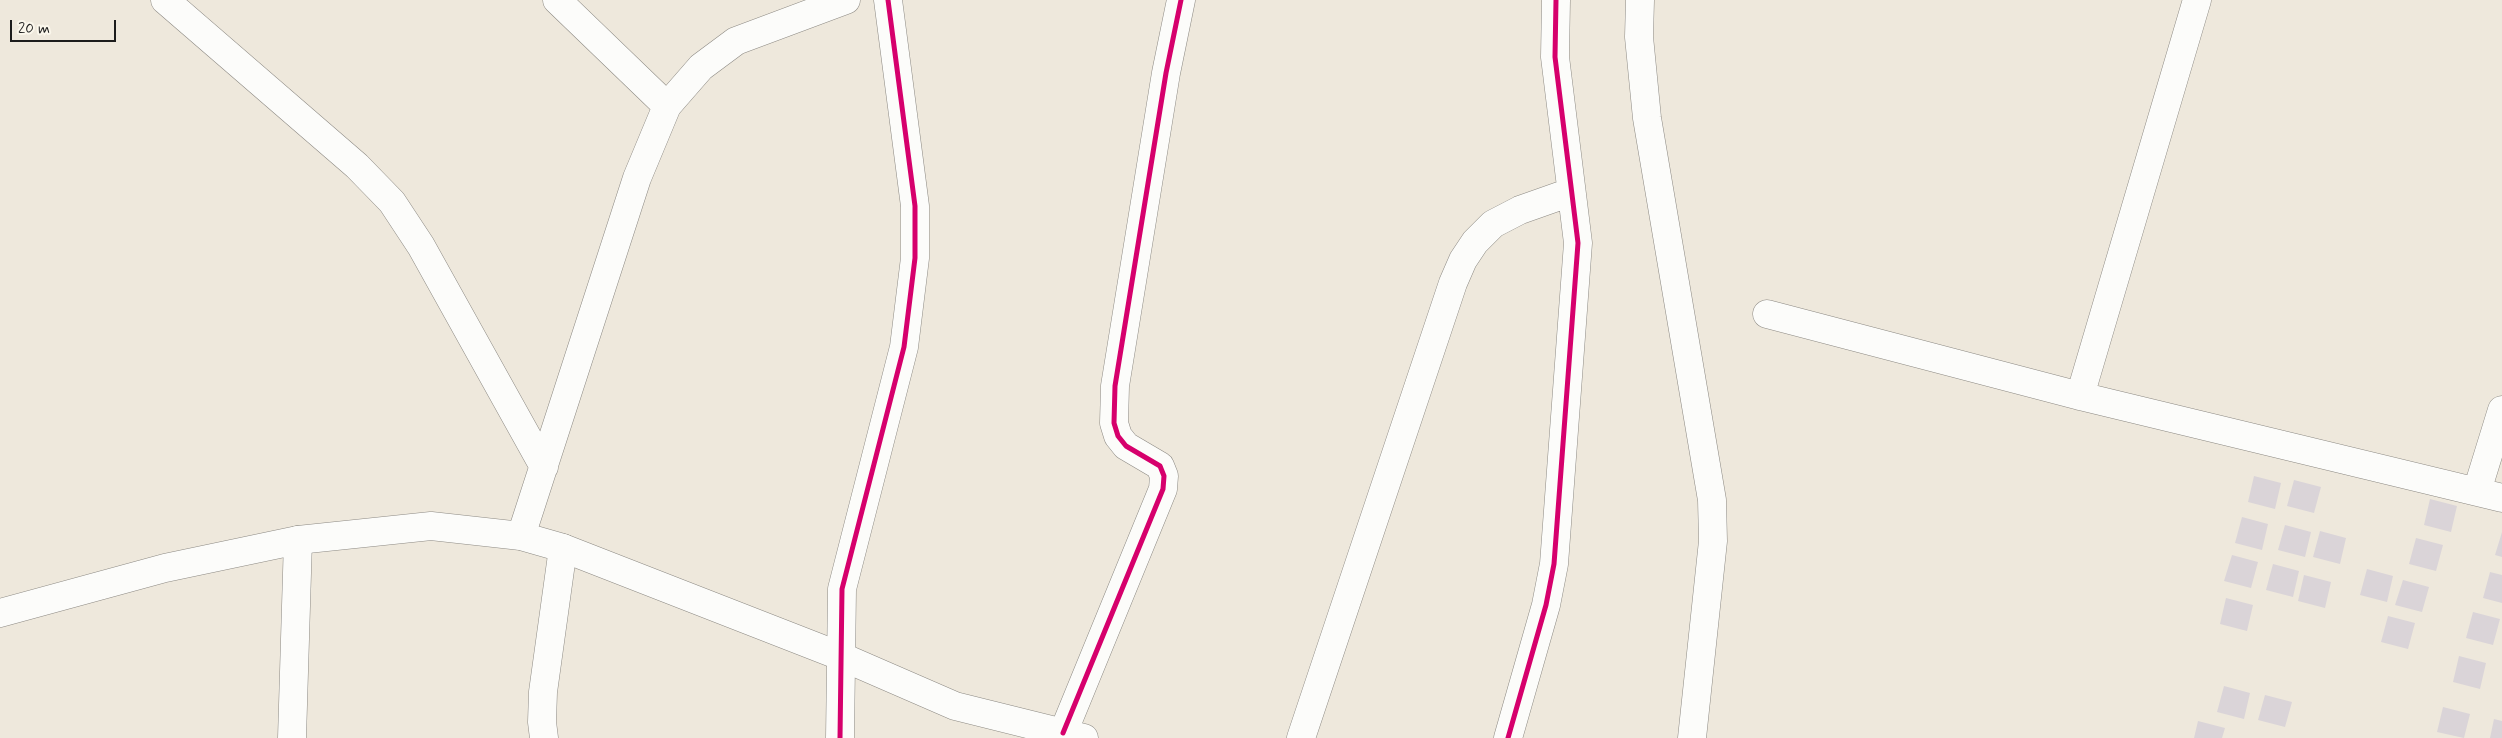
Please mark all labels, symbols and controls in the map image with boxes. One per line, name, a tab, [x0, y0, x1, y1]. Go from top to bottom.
scale bar	[12, 10, 119, 42]
text: 20 m	[18, 19, 50, 39]

